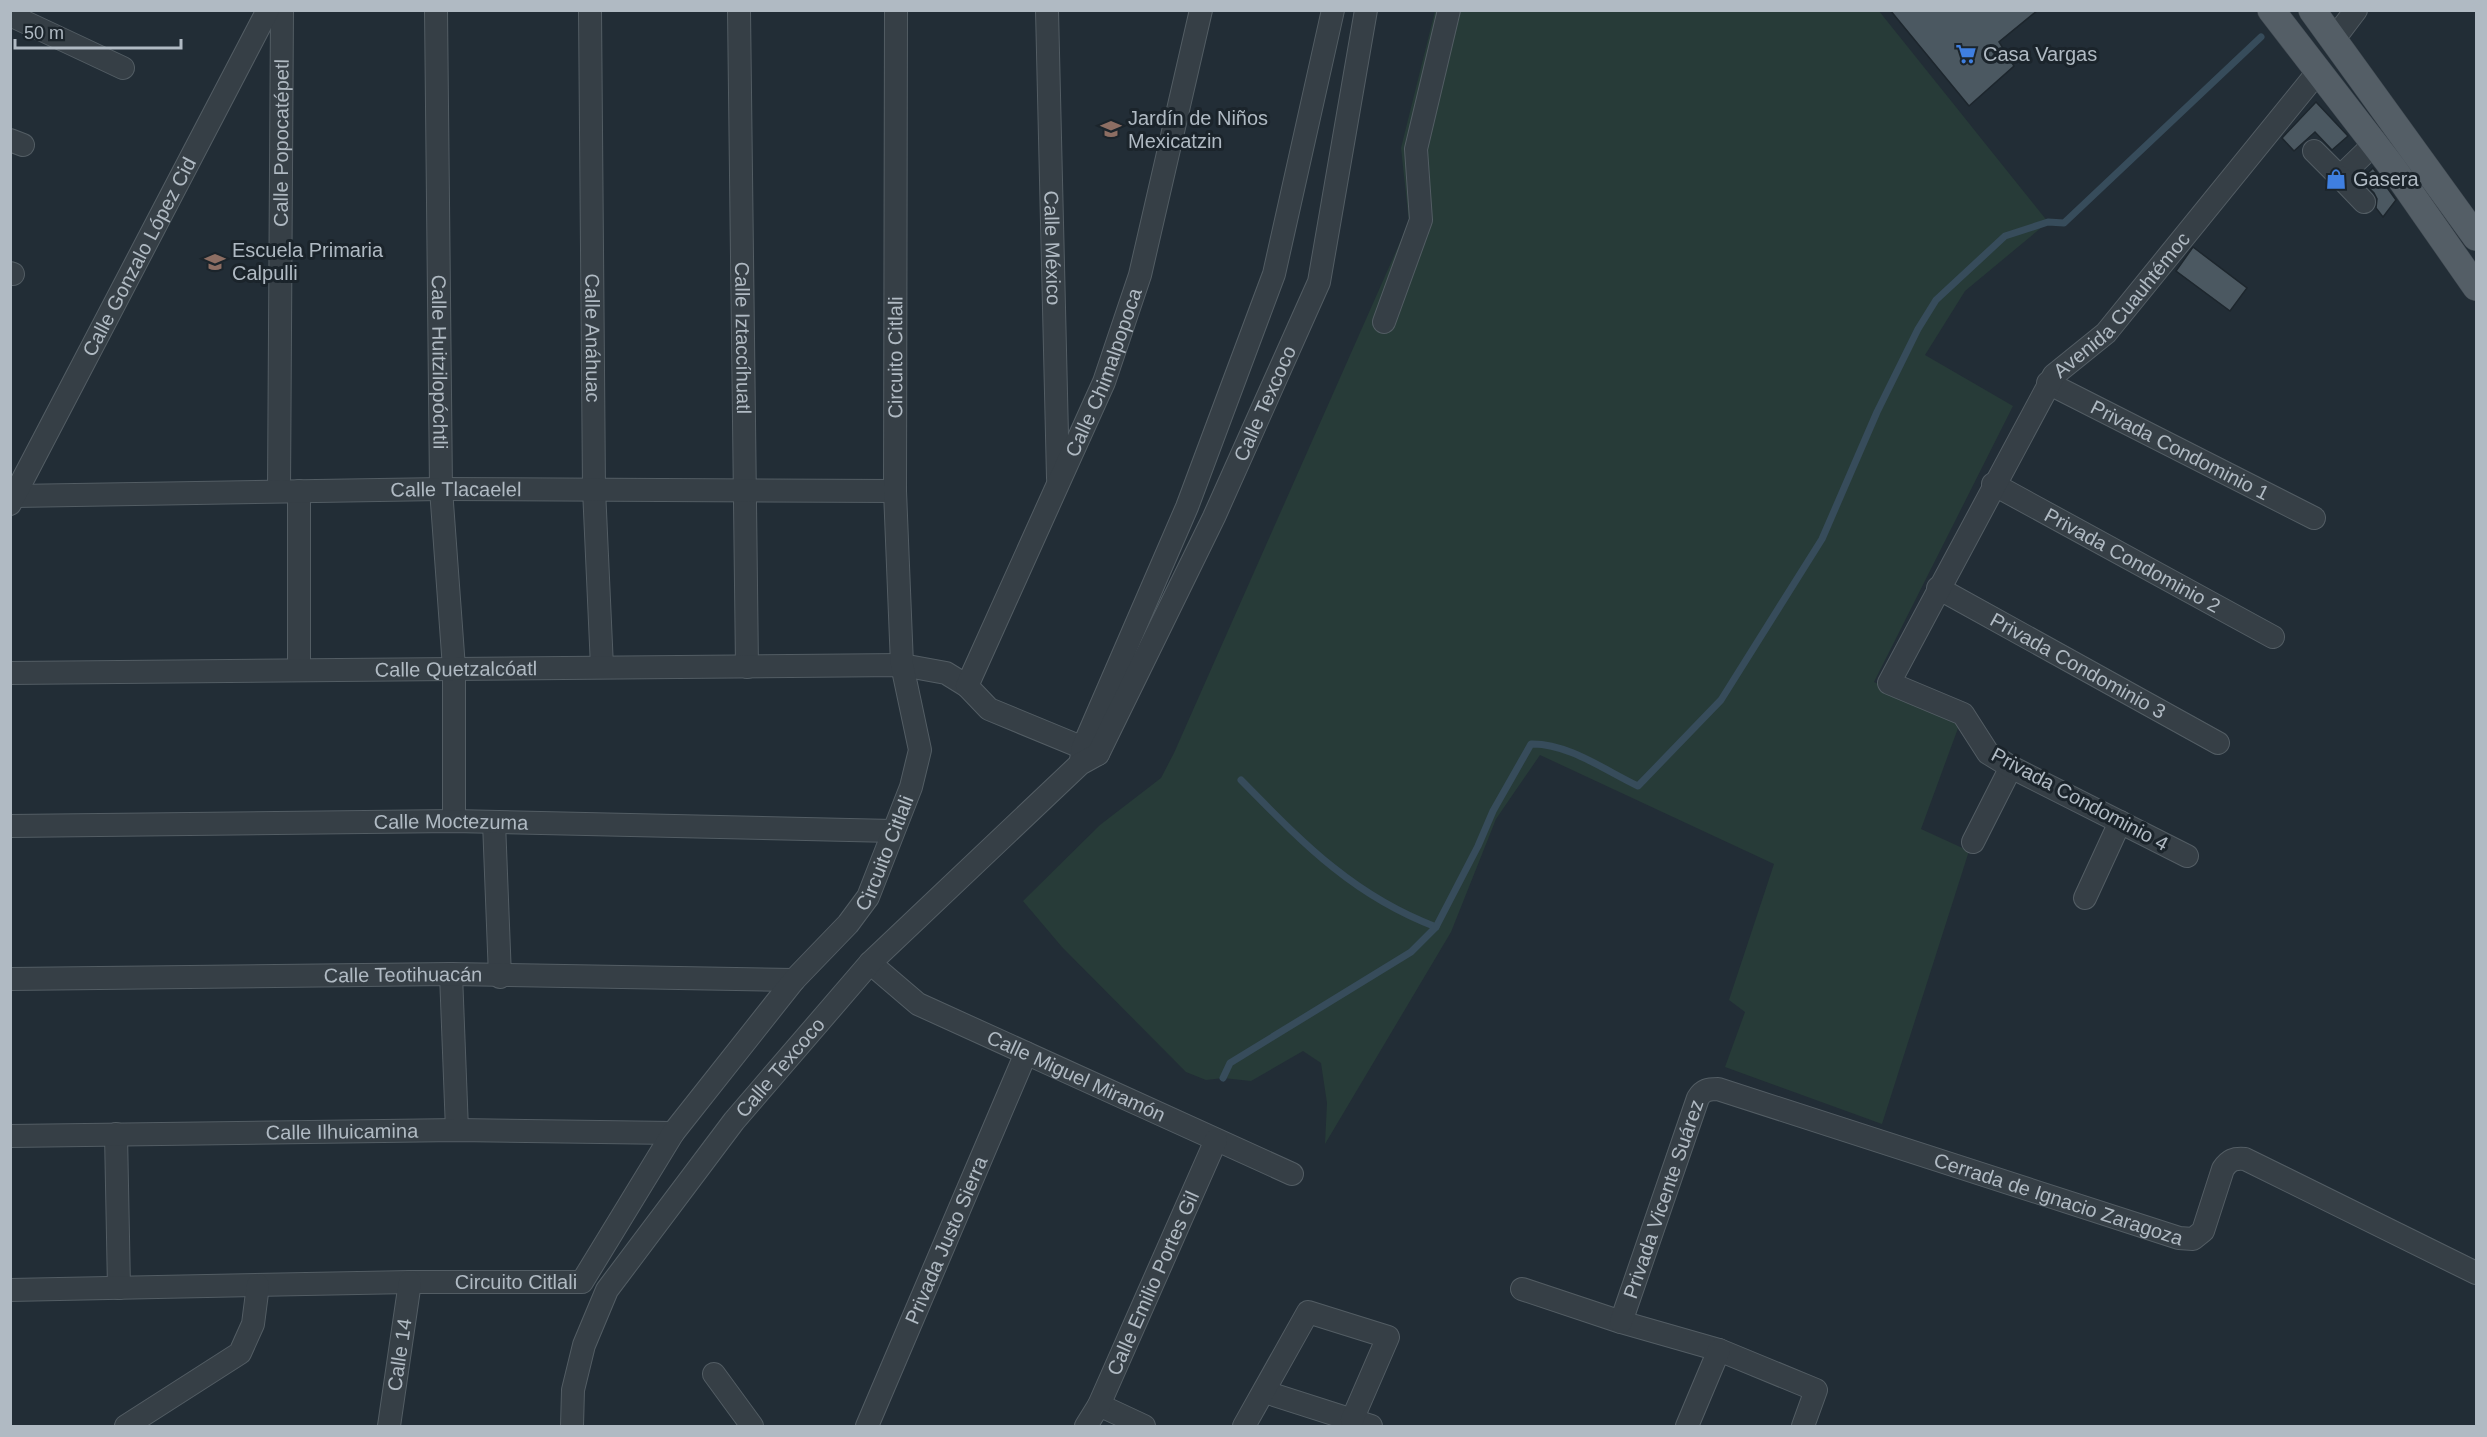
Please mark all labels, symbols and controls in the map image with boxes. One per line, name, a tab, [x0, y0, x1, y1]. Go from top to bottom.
scale bar	[15, 12, 182, 50]
text: 50 m	[24, 23, 64, 43]
supermarket icon: Casa Vargas	[1954, 42, 1978, 66]
place label: Casa Vargas	[1983, 43, 2097, 65]
street label: Calle Popocatépetl	[270, 59, 293, 227]
place label: Jardín de Niños Mexicatzin	[1128, 107, 1268, 152]
school or university icon: Jardín de Niños Mexicatzin	[1099, 117, 1123, 141]
street label: Calle Gonzalo López Cid	[78, 154, 200, 360]
shop icon: Gasera	[2324, 167, 2348, 191]
place label: Gasera	[2353, 168, 2419, 190]
street label: Calle México	[1040, 190, 1065, 305]
street label: Avenida Cuauhtémoc	[2049, 228, 2194, 382]
place label: Escuela Primaria Calpulli	[232, 239, 384, 284]
school or university icon: Escuela Primaria Calpulli	[203, 250, 227, 274]
street label: Calle Iztaccíhuatl	[731, 262, 755, 414]
street label: Calle Anáhuac	[581, 273, 604, 403]
street label: Calle Huitzilopóchtli	[428, 275, 452, 449]
street label: Calle Chimalpopoca	[1061, 284, 1146, 460]
street label: Circuito Citlali	[884, 296, 906, 419]
street label: Calle Texcoco	[1229, 342, 1300, 465]
street label: Privada Condominio 1	[2087, 396, 2273, 504]
street label: Calle Tlacaelel	[390, 478, 521, 501]
street label: Privada Condominio 2	[2041, 503, 2224, 617]
street label: Privada Condominio 3	[1987, 608, 2169, 723]
street label: Calle Quetzalcóatl	[375, 657, 537, 681]
street label: Privada Condominio 4	[1988, 743, 2172, 855]
street label: Circuito Citlali	[851, 792, 918, 915]
street label: Calle Moctezuma	[374, 810, 529, 834]
street label: Calle Teotihuacán	[324, 963, 483, 986]
street label: Calle Texcoco	[731, 1013, 829, 1122]
street label: Calle Miguel Miramón	[984, 1026, 1169, 1126]
street label: Privada Vicente Suárez	[1619, 1097, 1708, 1301]
street label: Calle Ilhuicamina	[266, 1120, 419, 1144]
street label: Cerrada de Ignacio Zaragoza	[1931, 1149, 2187, 1250]
street label: Privada Justo Sierra	[901, 1152, 992, 1327]
street label: Calle Emilio Portes Gil	[1103, 1188, 1203, 1379]
street label: Circuito Citlali	[455, 1271, 577, 1293]
street label: Calle 14	[383, 1317, 416, 1393]

